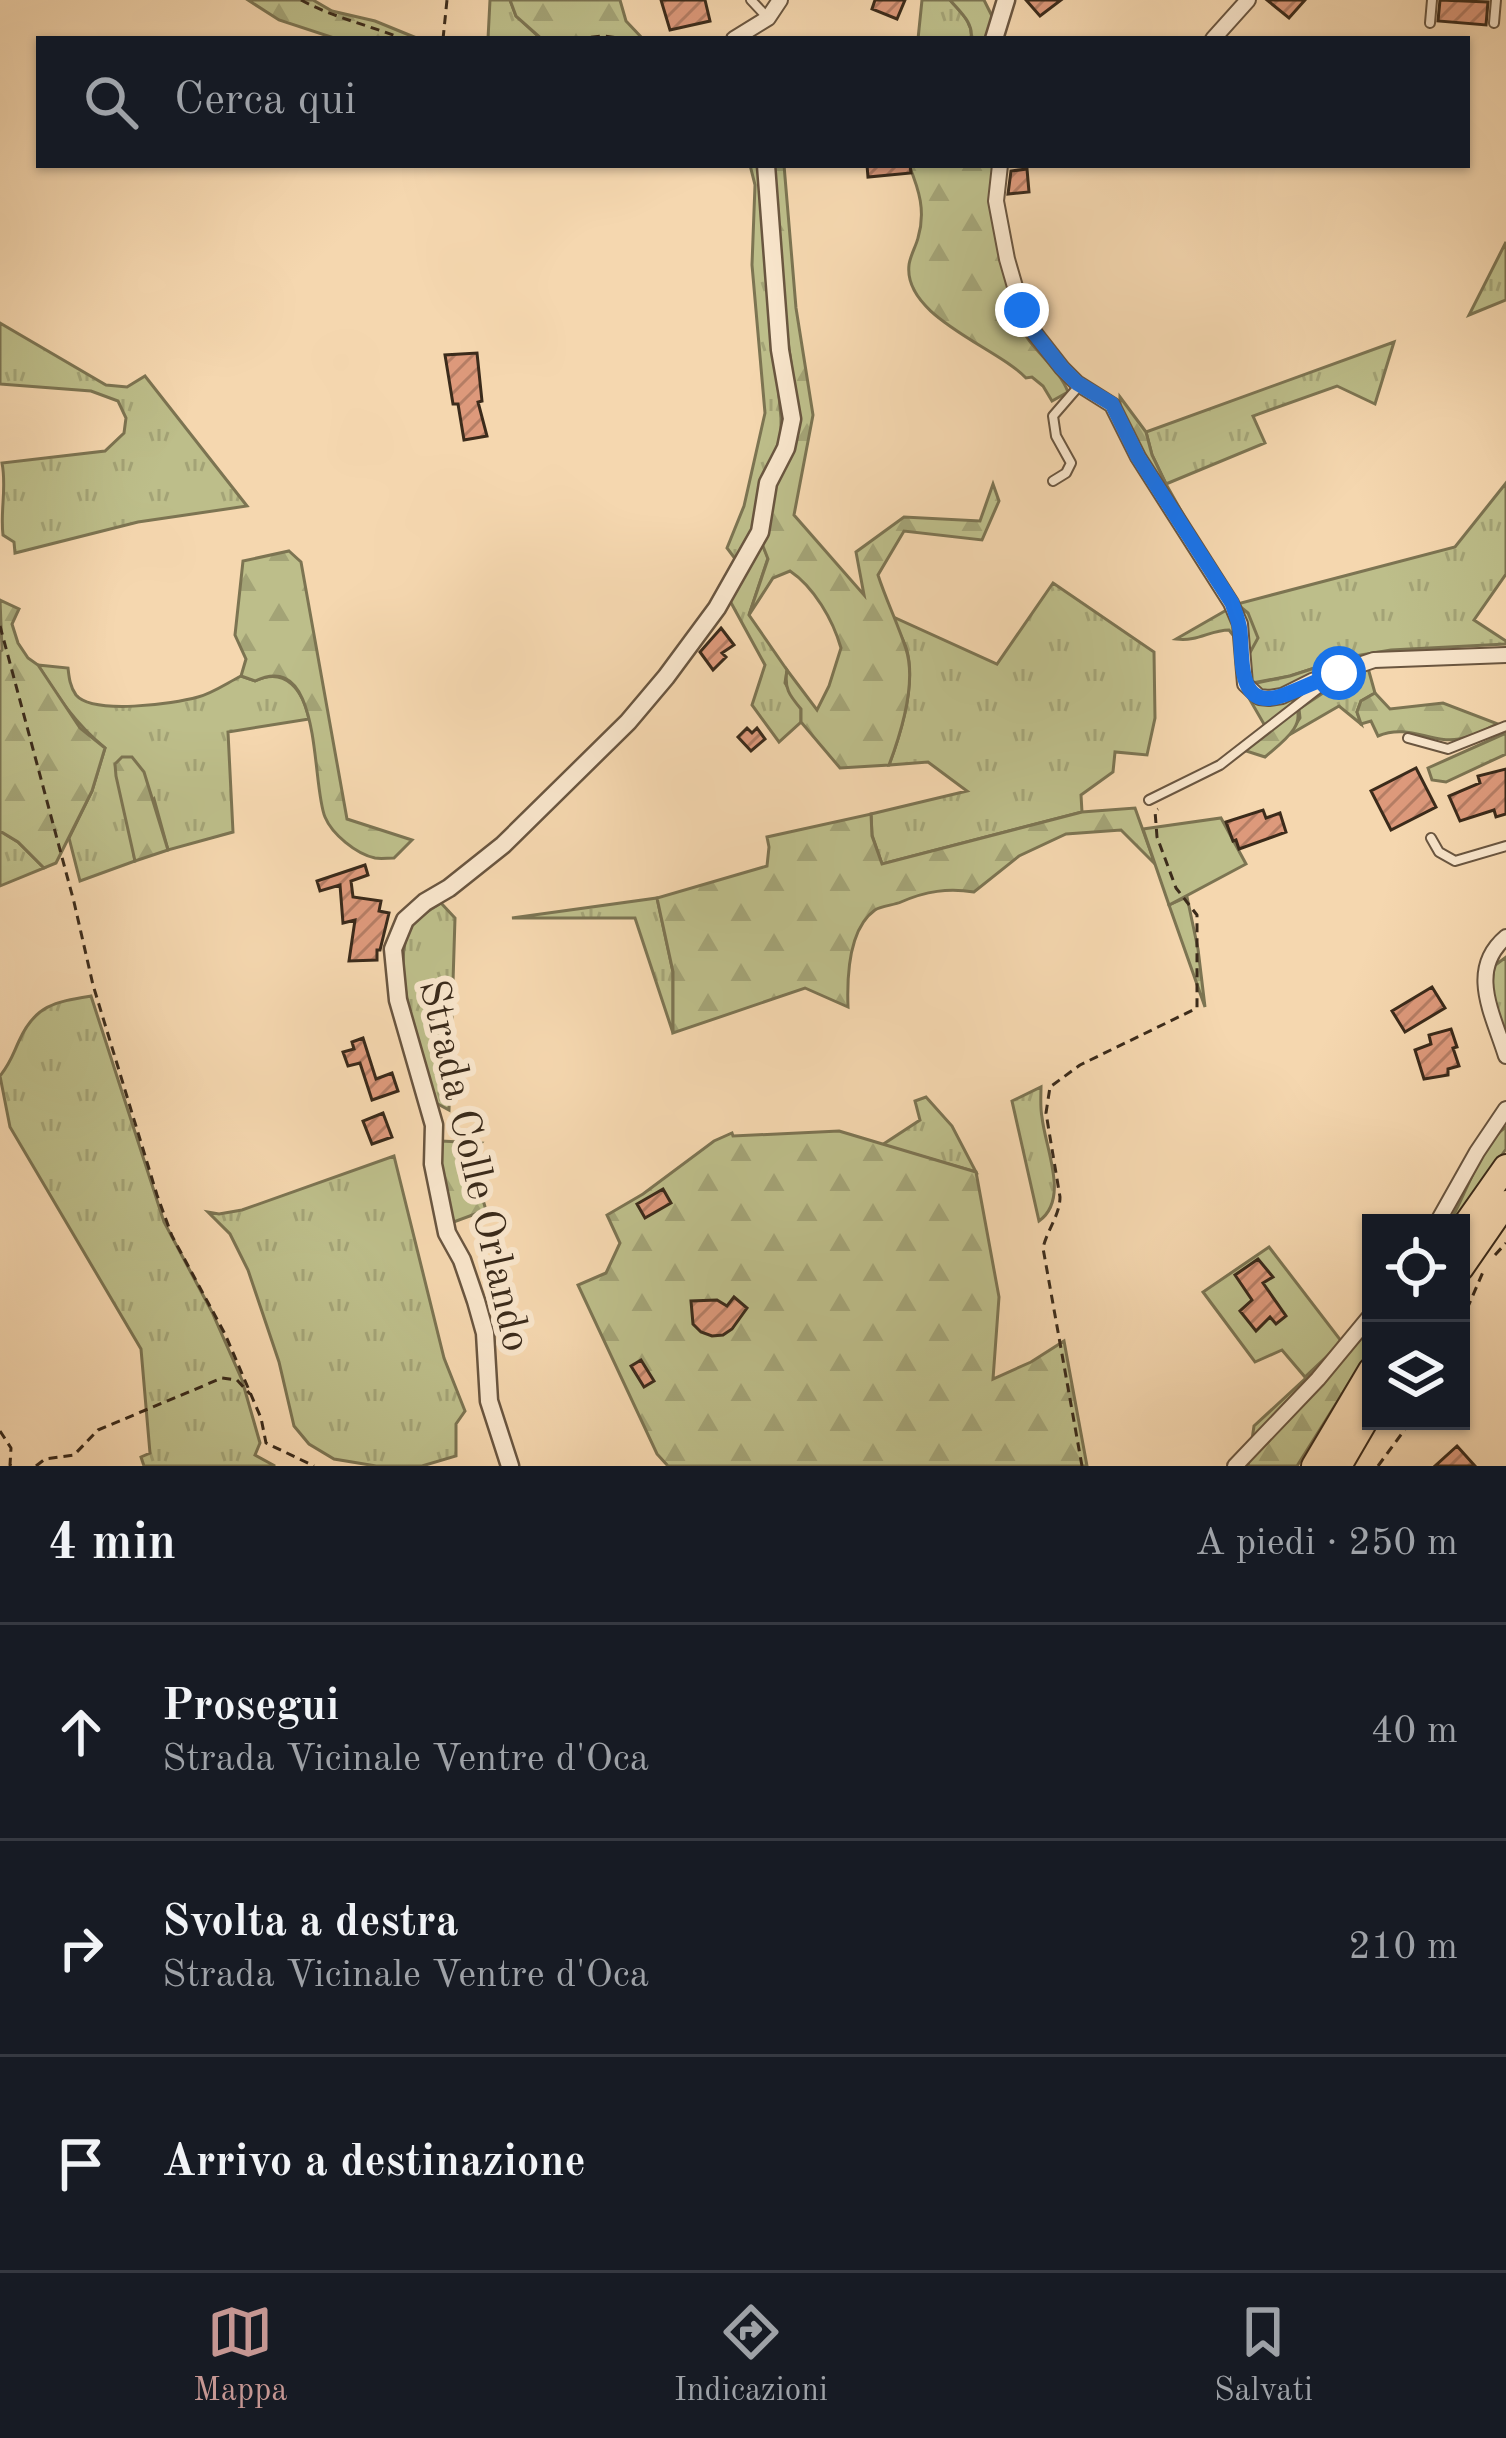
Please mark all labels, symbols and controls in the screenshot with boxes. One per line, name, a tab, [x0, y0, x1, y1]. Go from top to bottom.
search box	[36, 36, 1470, 168]
icon: search	[78, 69, 144, 135]
text: Cerca qui	[174, 79, 357, 124]
route end	[995, 283, 1049, 337]
route start	[1312, 646, 1366, 700]
street label: Strada Colle Orlando	[410, 976, 536, 1356]
map controls	[1362, 1214, 1470, 1430]
button: locate	[1362, 1214, 1470, 1322]
button: layers	[1362, 1322, 1470, 1430]
text: 4 min	[48, 1519, 176, 1570]
text: A piedi · 250 m	[1195, 1524, 1458, 1563]
text: Prosegui	[162, 1685, 339, 1730]
icon: ahead	[48, 1699, 114, 1765]
text: 40 m	[1371, 1712, 1458, 1751]
text: Strada Vicinale Ventre d'Oca	[162, 1740, 649, 1779]
text: Svolta a destra	[162, 1901, 459, 1946]
icon: right	[48, 1915, 114, 1981]
text: 210 m	[1348, 1928, 1458, 1967]
text: Strada Vicinale Ventre d'Oca	[162, 1956, 649, 1995]
icon: arrive	[48, 2131, 114, 2197]
text: Arrivo a destinazione	[162, 2141, 586, 2186]
tab: Mappa	[193, 2299, 288, 2412]
tab: Indicazioni	[674, 2299, 828, 2412]
tab: Salvati	[1214, 2299, 1313, 2412]

